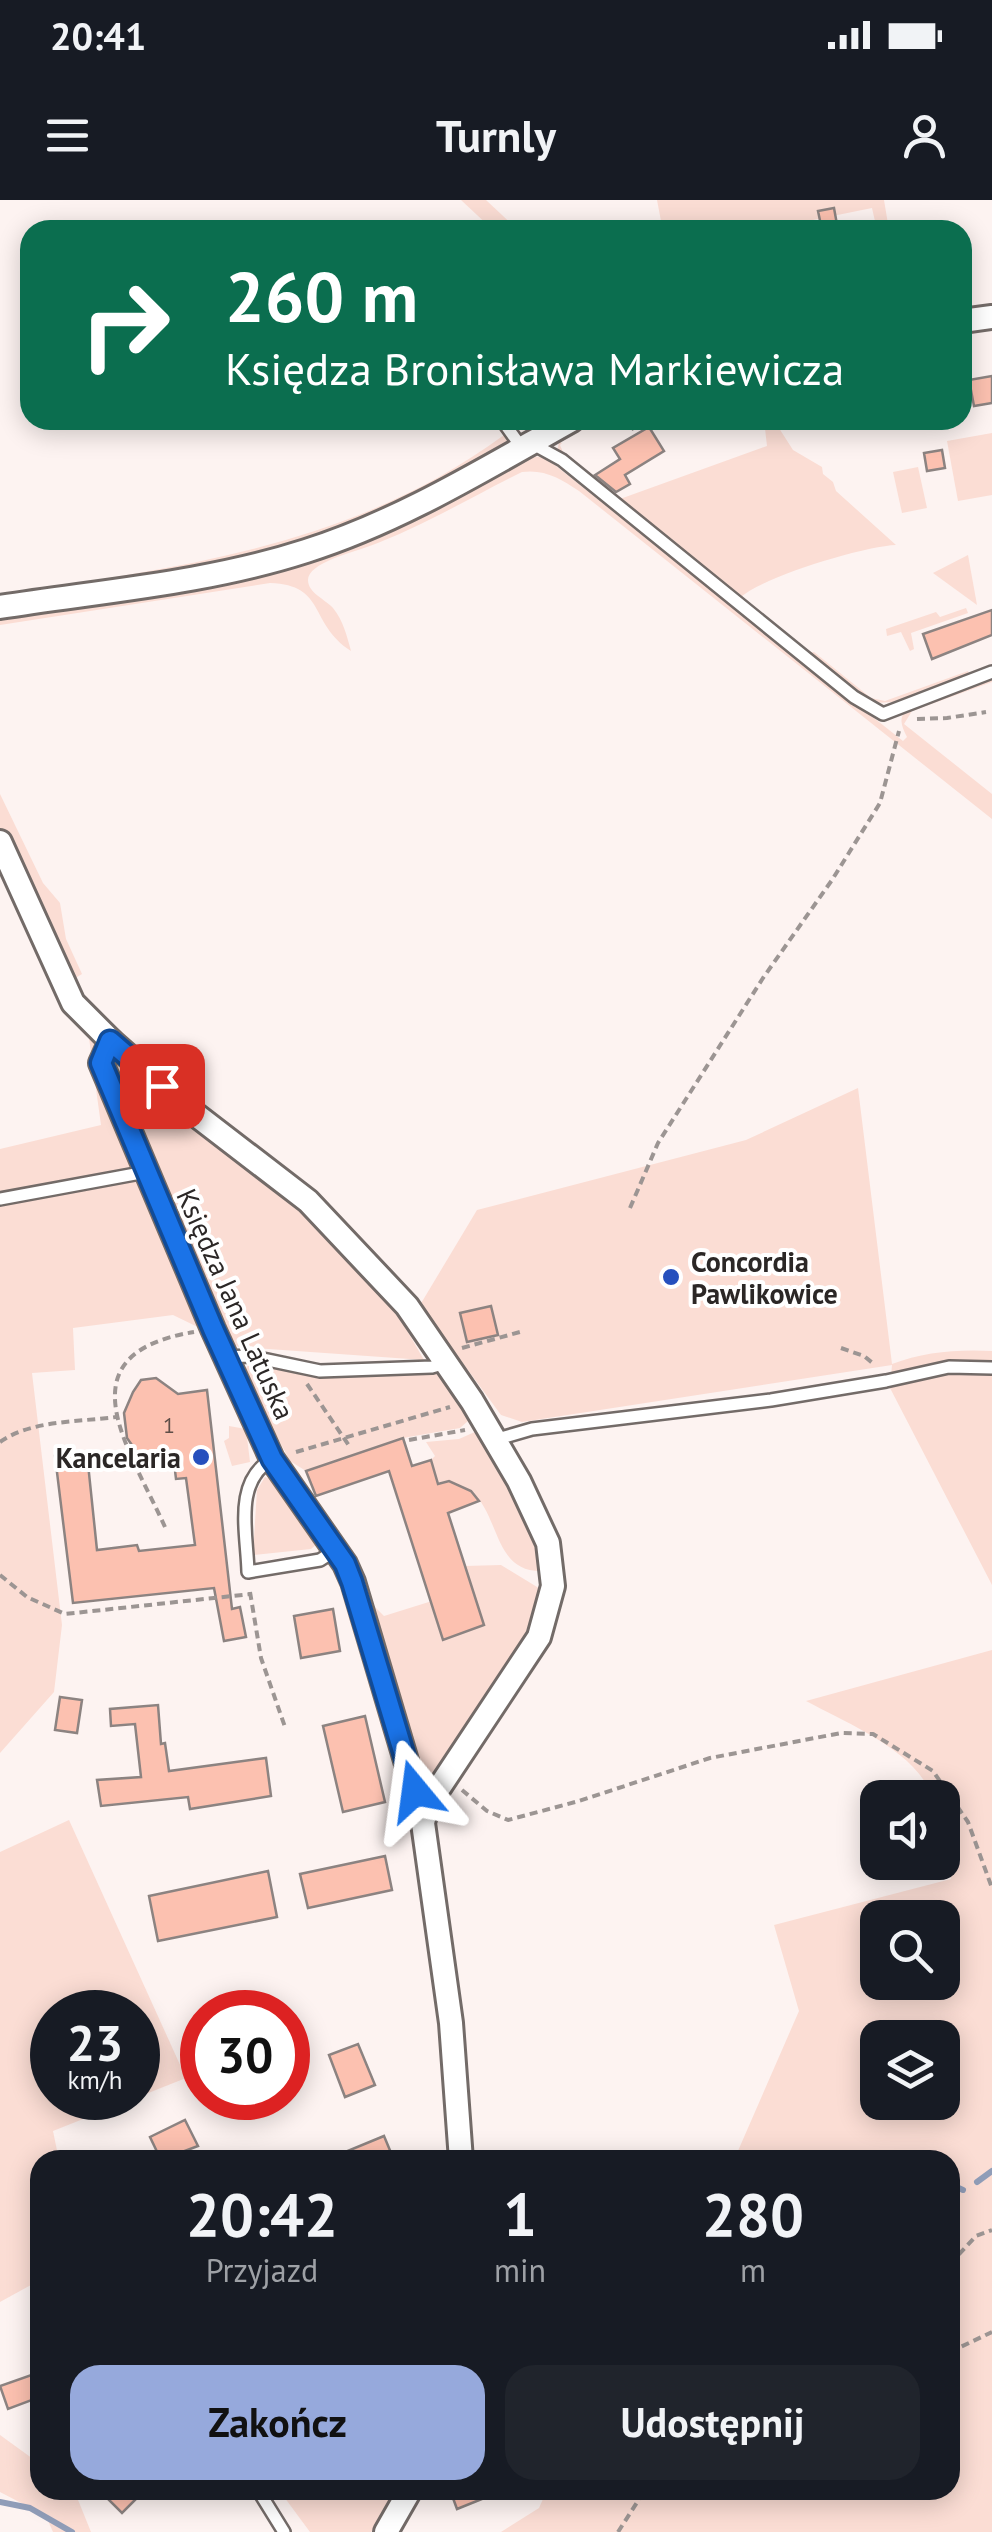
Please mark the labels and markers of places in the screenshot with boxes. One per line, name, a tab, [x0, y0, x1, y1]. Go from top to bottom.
pin	[120, 1044, 205, 1129]
place label: Concordia Pawlikowice	[691, 1243, 838, 1312]
marker: Concordia Pawlikowice	[660, 1266, 682, 1288]
place label: Kancelaria	[56, 1439, 181, 1476]
marker: Kancelaria	[190, 1446, 212, 1468]

